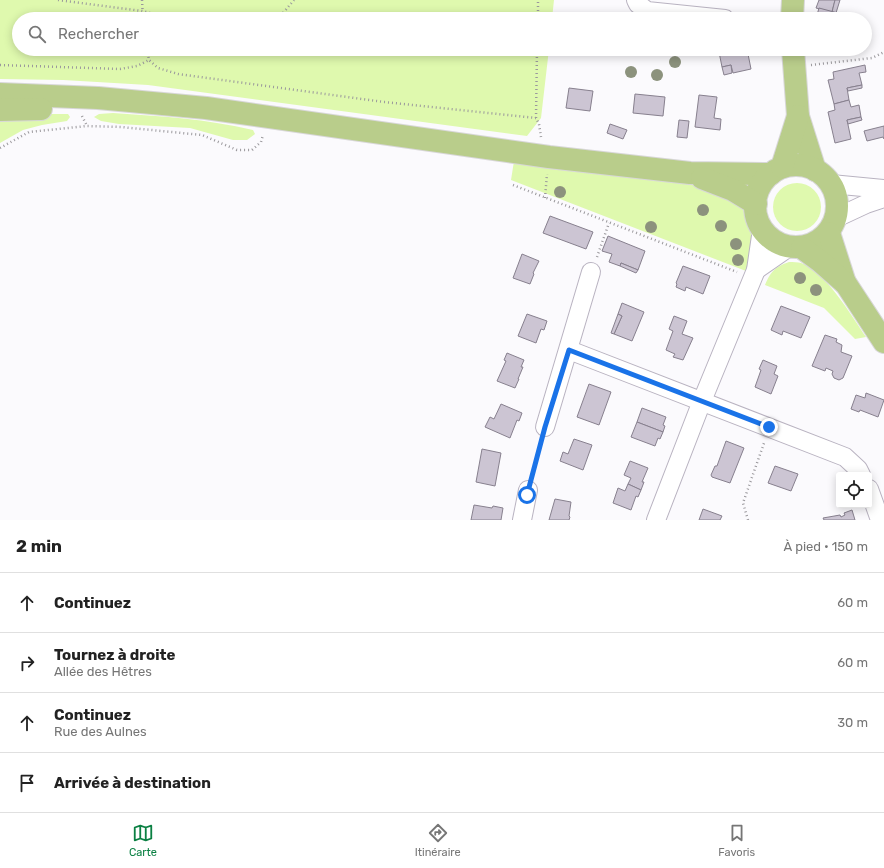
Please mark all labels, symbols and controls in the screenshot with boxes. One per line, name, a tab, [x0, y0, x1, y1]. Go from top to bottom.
search box	[12, 12, 872, 56]
icon: search	[26, 23, 48, 45]
text: Rechercher	[58, 25, 139, 43]
route end	[760, 418, 778, 436]
map controls	[836, 472, 872, 508]
button: locate	[836, 472, 872, 508]
route start	[518, 486, 536, 504]
text: 2 min	[16, 536, 62, 556]
text: À pied · 150 m	[784, 539, 868, 554]
icon: ahead	[16, 592, 38, 614]
text: Continuez	[54, 594, 131, 612]
text: 60 m	[837, 595, 868, 610]
text: Tournez à droite	[54, 646, 175, 664]
icon: right	[16, 652, 38, 674]
text: 60 m	[837, 655, 868, 670]
text: Allée des Hêtres	[54, 664, 152, 679]
text: Continuez	[54, 706, 131, 724]
icon: ahead	[16, 712, 38, 734]
text: 30 m	[837, 715, 868, 730]
text: Rue des Aulnes	[54, 724, 147, 739]
icon: arrive	[16, 772, 38, 794]
text: Arrivée à destination	[54, 774, 211, 792]
tab: Carte	[129, 822, 157, 859]
tab: Itinéraire	[415, 822, 461, 859]
tab: Favoris	[718, 822, 755, 859]

